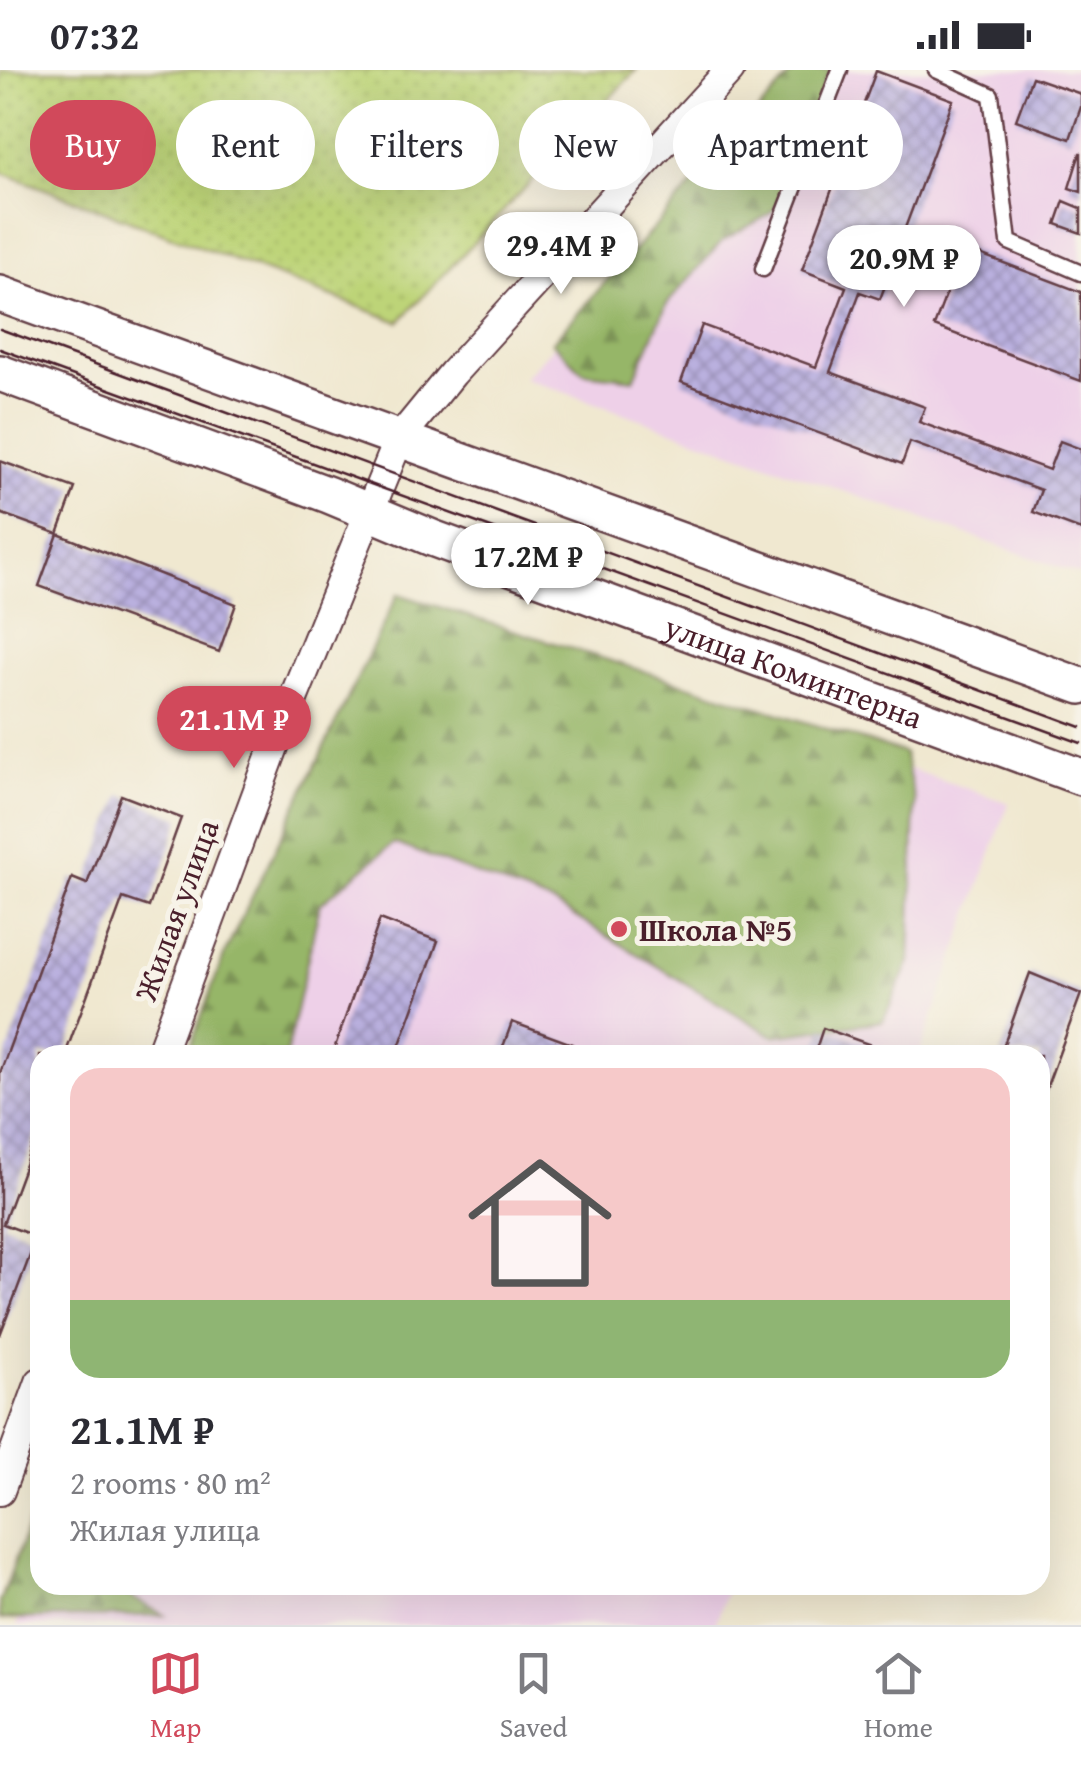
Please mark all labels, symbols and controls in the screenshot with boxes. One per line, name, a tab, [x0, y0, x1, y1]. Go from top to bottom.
text: 07:32	[50, 7, 140, 63]
chip: Buy	[30, 100, 156, 190]
chip: Rent	[176, 100, 315, 190]
chip: Filters	[335, 100, 499, 190]
chip: New	[519, 100, 653, 190]
chip: Apartment	[673, 100, 903, 190]
pin: 29.4M ₽	[469, 212, 653, 297]
text: 29.4M ₽	[506, 221, 616, 268]
pin: 20.9M ₽	[812, 225, 996, 310]
text: 20.9M ₽	[849, 234, 959, 281]
pin: 17.2M ₽	[436, 523, 620, 608]
text: 17.2M ₽	[473, 532, 583, 579]
street label: улица Коминтерна	[657, 602, 930, 740]
pin: 21.1M ₽	[142, 686, 326, 771]
text: 21.1M ₽	[179, 695, 289, 742]
street label: Жилая улица	[121, 812, 231, 1008]
place label: Школа №5	[639, 906, 792, 953]
marker: Школа №5	[608, 918, 630, 940]
icon: home	[450, 1133, 630, 1313]
text: 21.1M ₽	[70, 1398, 214, 1459]
text: 2 rooms · 80 m²	[70, 1459, 271, 1506]
text: Жилая улица	[70, 1506, 260, 1553]
tab: Map	[148, 1646, 203, 1747]
tab: Saved	[500, 1646, 567, 1747]
tab: Home	[864, 1646, 933, 1747]

